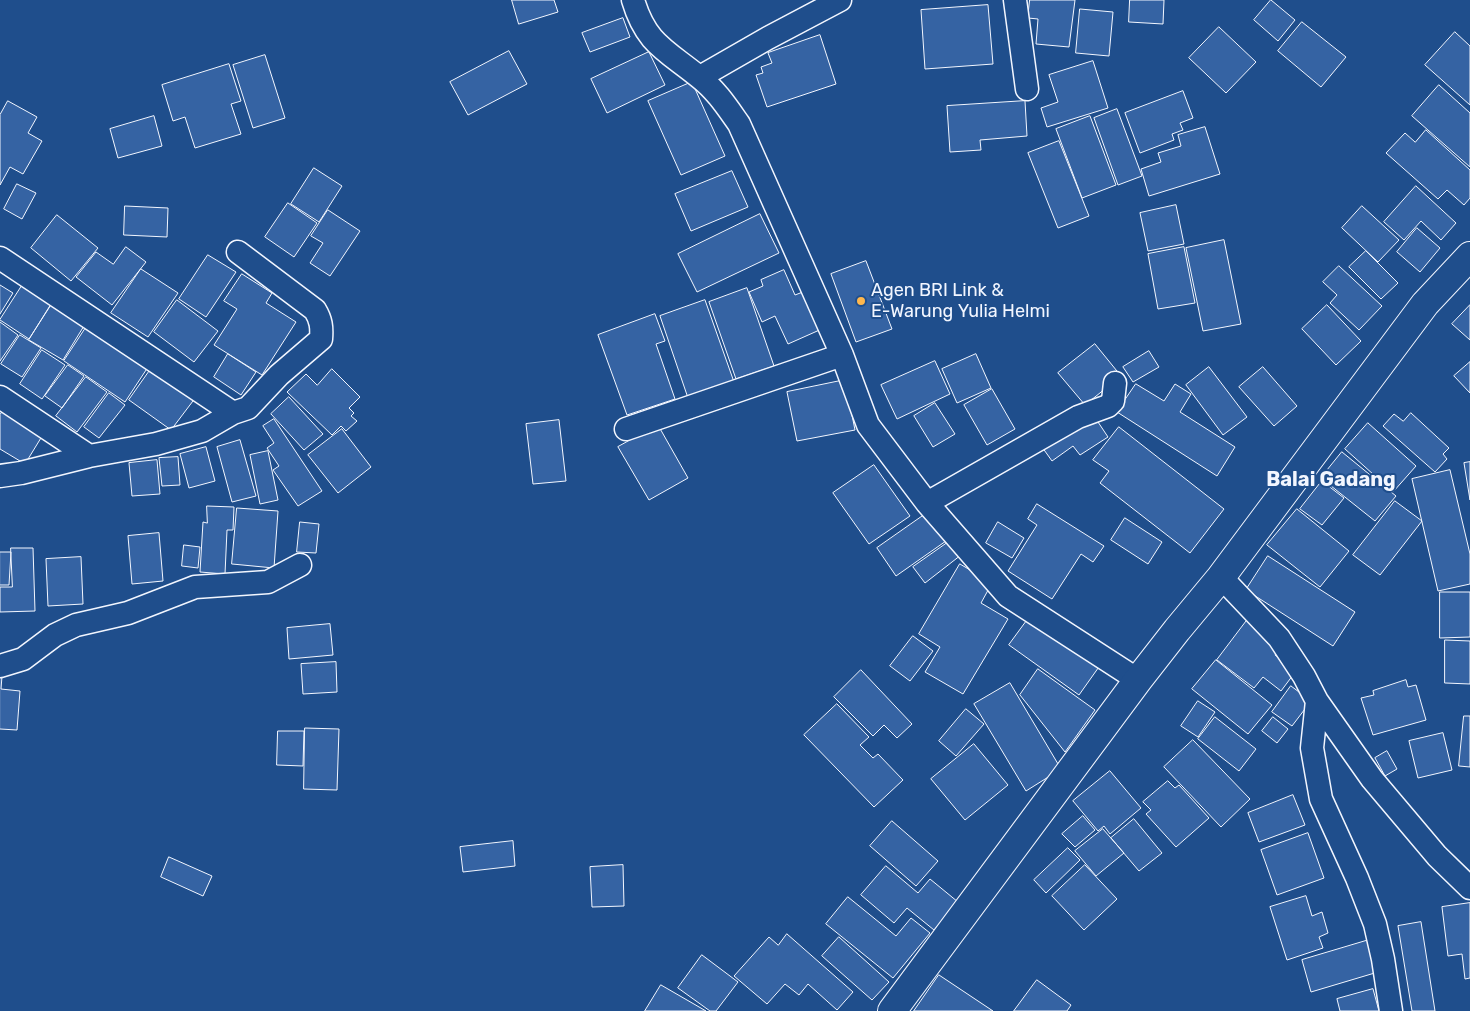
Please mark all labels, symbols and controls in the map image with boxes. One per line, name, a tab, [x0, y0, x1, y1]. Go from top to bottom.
place label: Agen BRI Link & E-Warung Yulia Helmi	[871, 280, 1050, 322]
marker: Agen BRI Link & E-Warung Yulia Helmi	[855, 295, 867, 307]
district label: Balai Gadang	[1266, 468, 1396, 492]

